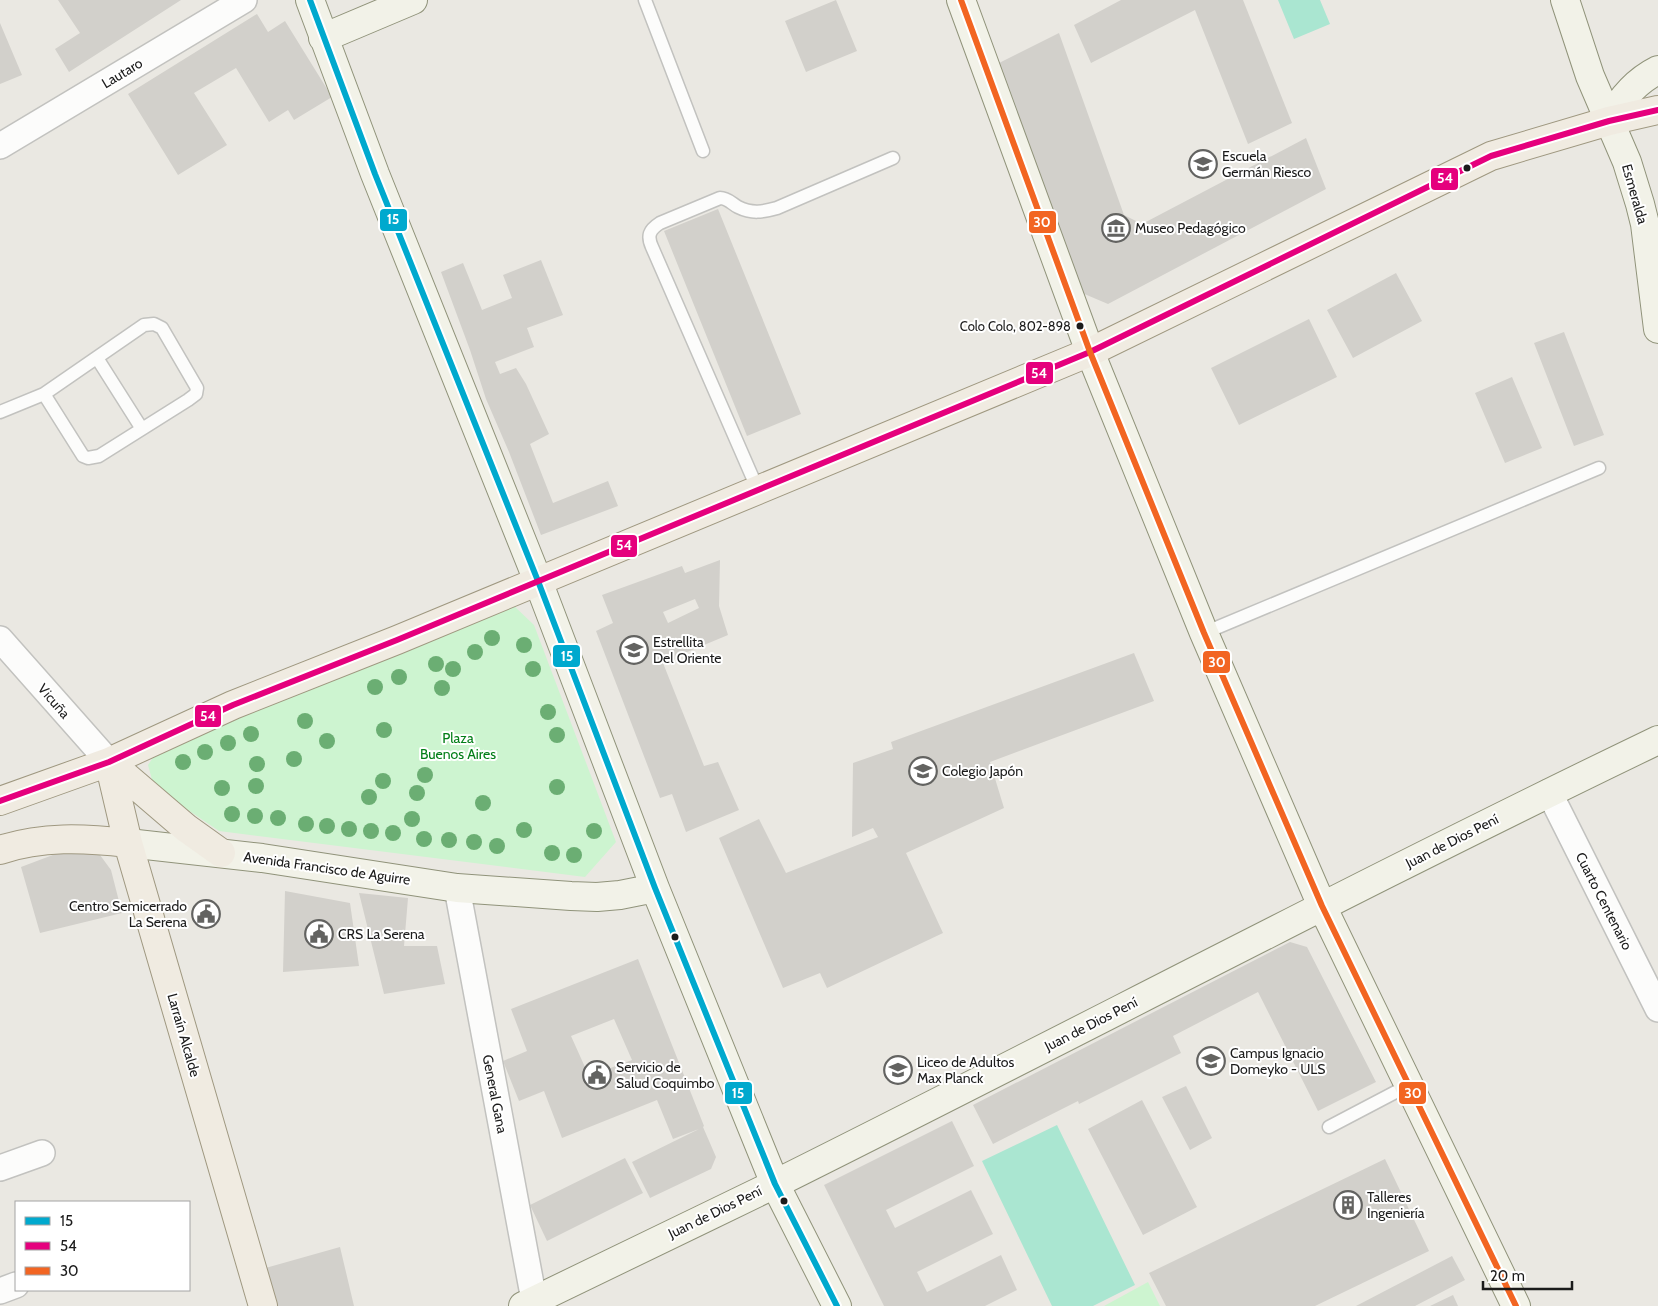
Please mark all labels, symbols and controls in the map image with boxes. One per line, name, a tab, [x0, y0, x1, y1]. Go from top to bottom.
street label: Lautaro	[98, 54, 146, 92]
place label: Escuela Germán Riesco	[1222, 147, 1311, 181]
school or university icon: Escuela Germán Riesco	[1188, 149, 1218, 179]
street label: Esmeralda	[1618, 162, 1652, 226]
unlabelled marker	[1462, 163, 1472, 173]
line badge: 54	[1430, 167, 1459, 191]
text: 54	[1437, 169, 1453, 187]
line badge: 15	[379, 208, 408, 232]
text: 15	[387, 210, 399, 228]
line badge: 30	[1028, 210, 1057, 234]
text: 30	[1033, 213, 1051, 231]
museum icon: Museo Pedagógico	[1101, 213, 1131, 243]
place label: Museo Pedagógico	[1135, 219, 1246, 237]
place label: Colo Colo, 802-898	[960, 318, 1071, 334]
marker: Colo Colo, 802-898	[1075, 321, 1085, 331]
line badge: 54	[1025, 361, 1054, 385]
text: 54	[1031, 364, 1047, 382]
line badge: 54	[610, 534, 638, 558]
text: 54	[616, 536, 632, 554]
place label: Estrellita Del Oriente	[653, 633, 722, 667]
school or university icon: Estrellita Del Oriente	[619, 635, 649, 665]
line badge: 15	[552, 644, 581, 668]
text: 15	[561, 647, 573, 665]
line badge: 30	[1202, 650, 1231, 674]
text: 30	[1208, 653, 1226, 671]
street label: Vicuña	[34, 680, 74, 722]
line badge: 54	[194, 704, 222, 728]
text: 54	[200, 707, 216, 725]
park label: Plaza Buenos Aires	[420, 729, 496, 763]
school or university icon: Colegio Japón	[908, 756, 938, 786]
place label: Colegio Japón	[942, 762, 1023, 780]
street label: Juan de Dios Pení	[1402, 810, 1502, 873]
street label: Avenida Francisco de Aguirre	[243, 847, 411, 889]
street label: Cuarto Centenario	[1572, 849, 1636, 953]
place label: Centro Semicerrado La Serena	[69, 897, 187, 931]
public building icon: Centro Semicerrado La Serena	[191, 899, 221, 929]
public building icon: CRS La Serena	[304, 919, 334, 949]
place label: CRS La Serena	[338, 925, 425, 943]
unlabelled marker	[670, 932, 680, 942]
street label: Larraín Alcalde	[163, 991, 205, 1079]
street label: Juan de Dios Pení	[1041, 993, 1141, 1056]
place label: Campus Ignacio Domeyko - ULS	[1230, 1044, 1325, 1078]
school or university icon: Campus Ignacio Domeyko - ULS	[1196, 1046, 1226, 1076]
street label: General Gana	[479, 1053, 511, 1135]
place label: Liceo de Adultos Max Planck	[917, 1053, 1015, 1087]
school or university icon: Liceo de Adultos Max Planck	[883, 1055, 913, 1085]
place label: Servicio de Salud Coquimbo	[616, 1058, 715, 1092]
public building icon: Servicio de Salud Coquimbo	[582, 1060, 612, 1090]
line badge: 15	[724, 1081, 753, 1105]
line badge: 30	[1398, 1081, 1427, 1105]
text: 15	[732, 1084, 744, 1102]
text: 30	[1404, 1084, 1422, 1102]
street label: Juan de Dios Pení	[664, 1182, 765, 1243]
place label: Talleres Ingeniería	[1367, 1188, 1425, 1222]
building icon: Talleres Ingeniería	[1333, 1190, 1363, 1220]
unlabelled marker	[779, 1196, 789, 1206]
legend	[15, 1201, 190, 1291]
text: 15	[60, 1212, 73, 1230]
text: 54	[60, 1237, 77, 1255]
scale bar	[1483, 1258, 1572, 1290]
text: 30	[60, 1262, 79, 1280]
text: 20 m	[1490, 1267, 1525, 1285]

